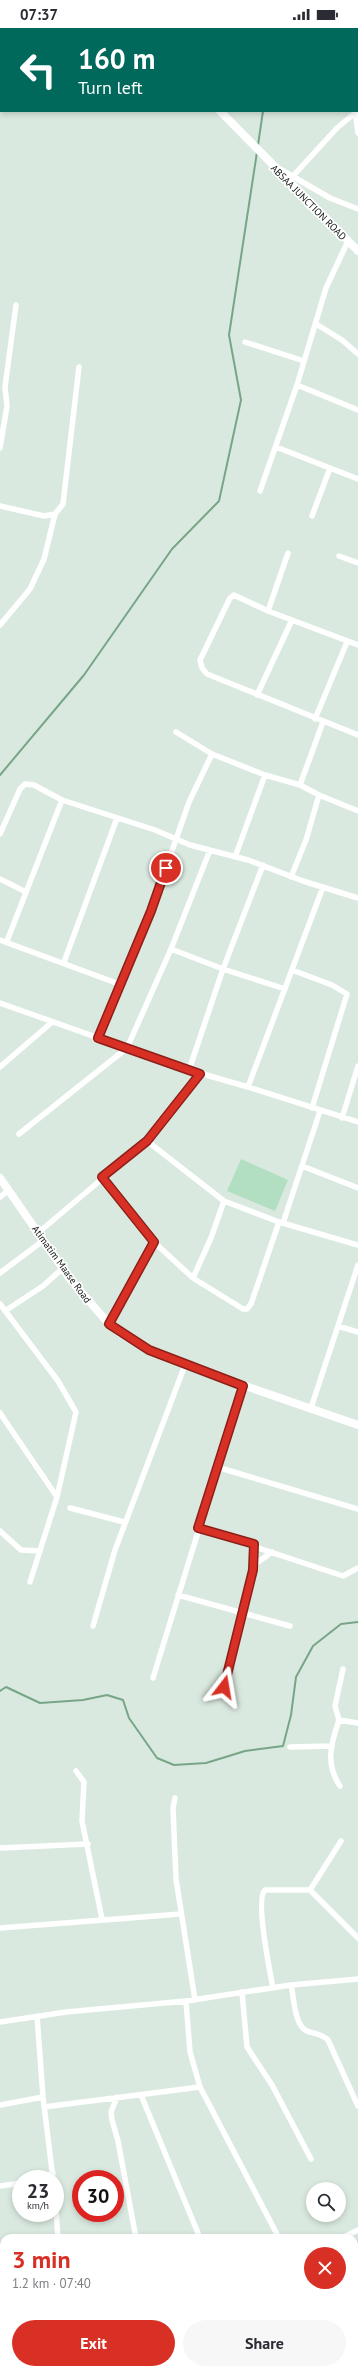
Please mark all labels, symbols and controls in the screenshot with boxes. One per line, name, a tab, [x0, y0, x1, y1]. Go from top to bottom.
text: 07:37	[20, 5, 58, 24]
text: 160 m	[78, 40, 155, 77]
icon: left	[12, 44, 64, 96]
text: Turn left	[78, 76, 143, 99]
street label: ABSAA JUNCTION ROAD	[268, 162, 349, 243]
pin	[149, 851, 183, 885]
icon: arrive	[155, 857, 177, 879]
street label: Atimatim Maase Road	[29, 1223, 94, 1306]
position arrow	[203, 1666, 245, 1708]
speed limit sign: 30	[72, 2170, 124, 2222]
text: 23	[27, 2178, 49, 2204]
map controls	[306, 2182, 346, 2222]
button: search	[306, 2182, 346, 2222]
text: km/h	[27, 2199, 49, 2212]
text: 3 min	[12, 2244, 71, 2275]
button: close	[304, 2247, 346, 2289]
text: 1.2 km · 07:40	[12, 2275, 91, 2292]
button: Exit	[12, 2320, 175, 2366]
button: Share	[183, 2320, 346, 2366]

